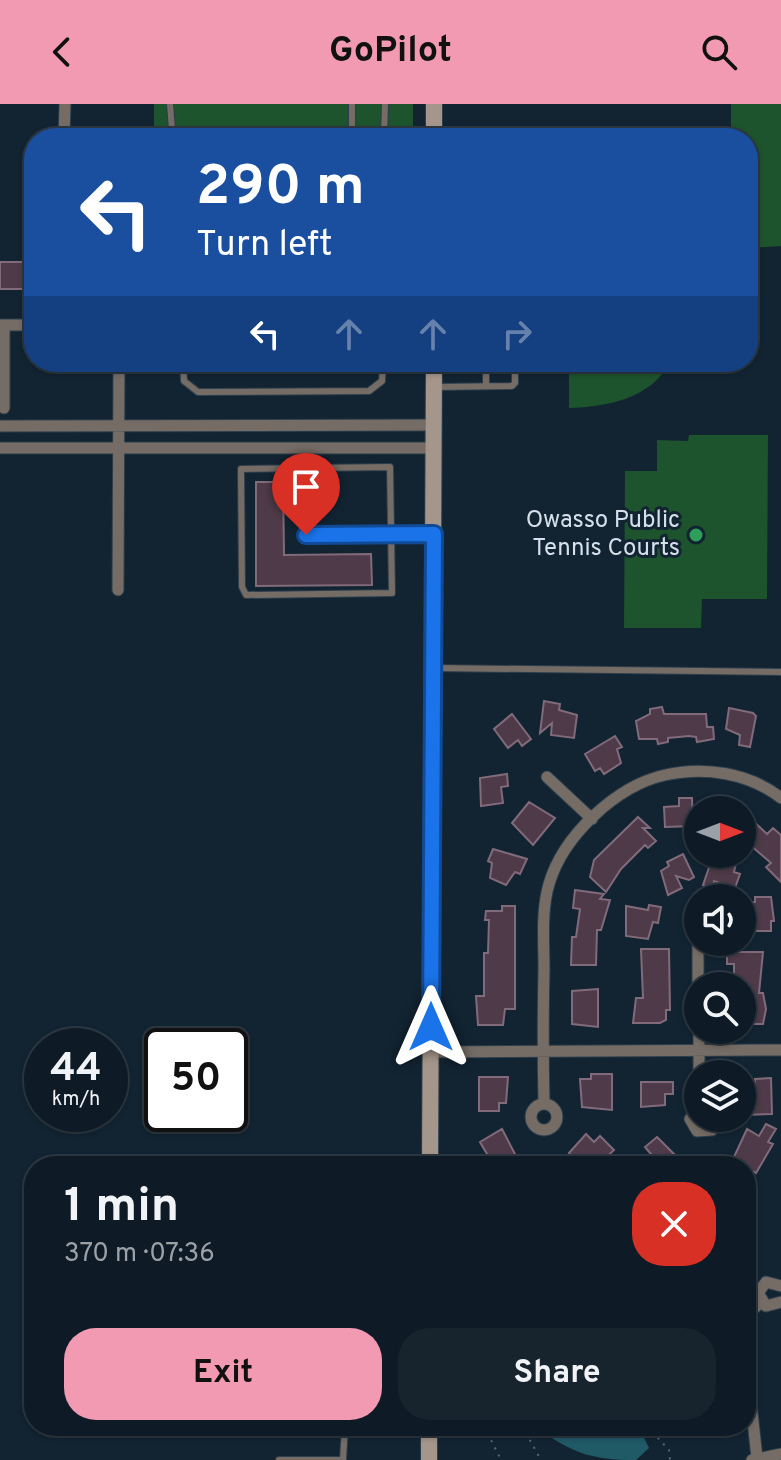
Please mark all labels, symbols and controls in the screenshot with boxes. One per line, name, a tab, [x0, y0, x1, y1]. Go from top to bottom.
text: GoPilot	[329, 29, 452, 75]
icon: back	[40, 30, 84, 74]
icon: search	[697, 30, 741, 74]
text: 290 m	[196, 154, 365, 224]
icon: left	[64, 160, 168, 264]
text: Turn left	[196, 223, 333, 269]
icon: left	[243, 312, 287, 356]
icon: ahead	[327, 312, 371, 356]
icon: ahead	[411, 312, 455, 356]
icon: right	[495, 312, 539, 356]
pin	[272, 453, 340, 535]
icon: arrive	[284, 465, 328, 509]
place label: Owasso Public Tennis Courts	[526, 506, 680, 564]
marker: Owasso Public Tennis Courts	[687, 526, 705, 544]
north arrow	[684, 796, 756, 868]
map controls	[684, 796, 756, 1132]
button: sound	[684, 884, 756, 956]
button: search	[684, 972, 756, 1044]
position arrow	[389, 985, 473, 1069]
speed limit sign: 50	[144, 1028, 248, 1132]
text: 44	[50, 1045, 102, 1095]
button: layers	[684, 1060, 756, 1132]
text: km/h	[52, 1087, 100, 1113]
text: 1 min	[64, 1178, 179, 1238]
button: close	[632, 1182, 716, 1266]
text: 370 m · 07:36	[64, 1238, 215, 1271]
button: Exit	[64, 1328, 382, 1420]
button: Share	[398, 1328, 716, 1420]

